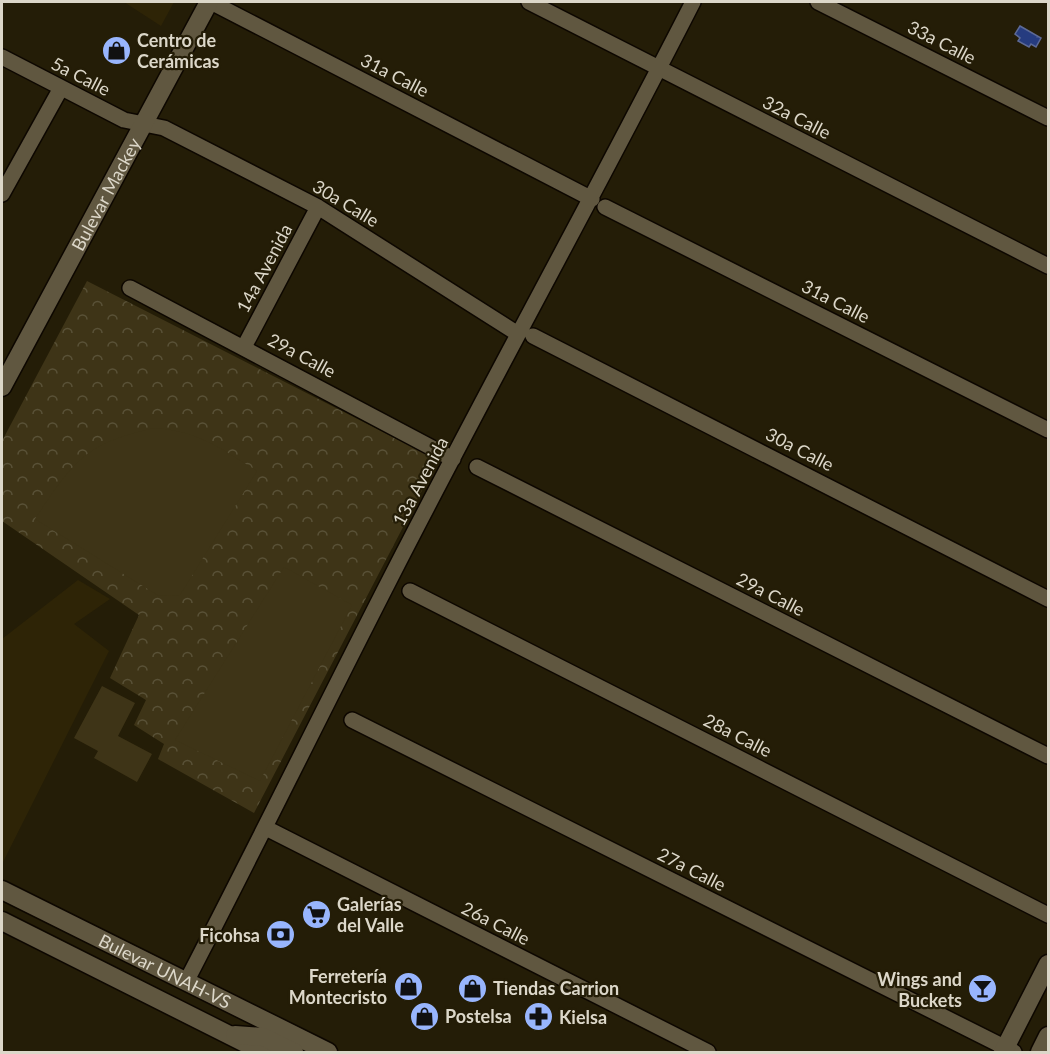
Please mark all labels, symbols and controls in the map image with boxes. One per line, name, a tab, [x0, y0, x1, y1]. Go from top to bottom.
street label: 33a Calle	[904, 16, 980, 68]
place label: Centro de Cerámicas	[137, 29, 220, 72]
shop icon: Centro de Cerámicas	[100, 34, 132, 66]
street label: 31a Calle	[357, 49, 433, 101]
street label: 5a Calle	[48, 52, 114, 100]
street label: 32a Calle	[759, 91, 835, 143]
street label: Bulevar Mackey	[66, 133, 145, 254]
street label: 30a Calle	[309, 175, 383, 231]
street label: 14a Avenida	[231, 220, 297, 316]
street label: 31a Calle	[798, 275, 874, 327]
street label: 29a Calle	[264, 328, 340, 382]
street label: 30a Calle	[762, 423, 838, 475]
street label: 13a Avenida	[387, 433, 453, 529]
street label: 29a Calle	[733, 568, 809, 620]
street label: 28a Calle	[700, 709, 776, 761]
street label: 27a Calle	[654, 843, 730, 895]
place label: Galerías del Valle	[337, 893, 404, 936]
street label: 26a Calle	[458, 897, 534, 949]
supermarket icon: Galerías del Valle	[300, 898, 332, 930]
bank icon: Ficohsa	[265, 919, 297, 951]
place label: Ficohsa	[199, 924, 260, 946]
street label: Bulevar UNAH-VS	[95, 929, 235, 1013]
place label: Ferretería Montecristo	[289, 965, 387, 1008]
place label: Wings and Buckets	[877, 968, 962, 1011]
shop icon: Ferretería Montecristo	[392, 970, 424, 1002]
shop icon: Tiendas Carrion	[456, 972, 488, 1004]
bar icon: Wings and Buckets	[967, 973, 999, 1005]
place label: Tiendas Carrion	[493, 977, 619, 999]
shop icon: Postelsa	[408, 1000, 440, 1032]
pharmacy icon: Kielsa	[522, 1001, 554, 1033]
place label: Postelsa	[445, 1005, 512, 1027]
place label: Kielsa	[559, 1006, 607, 1028]

